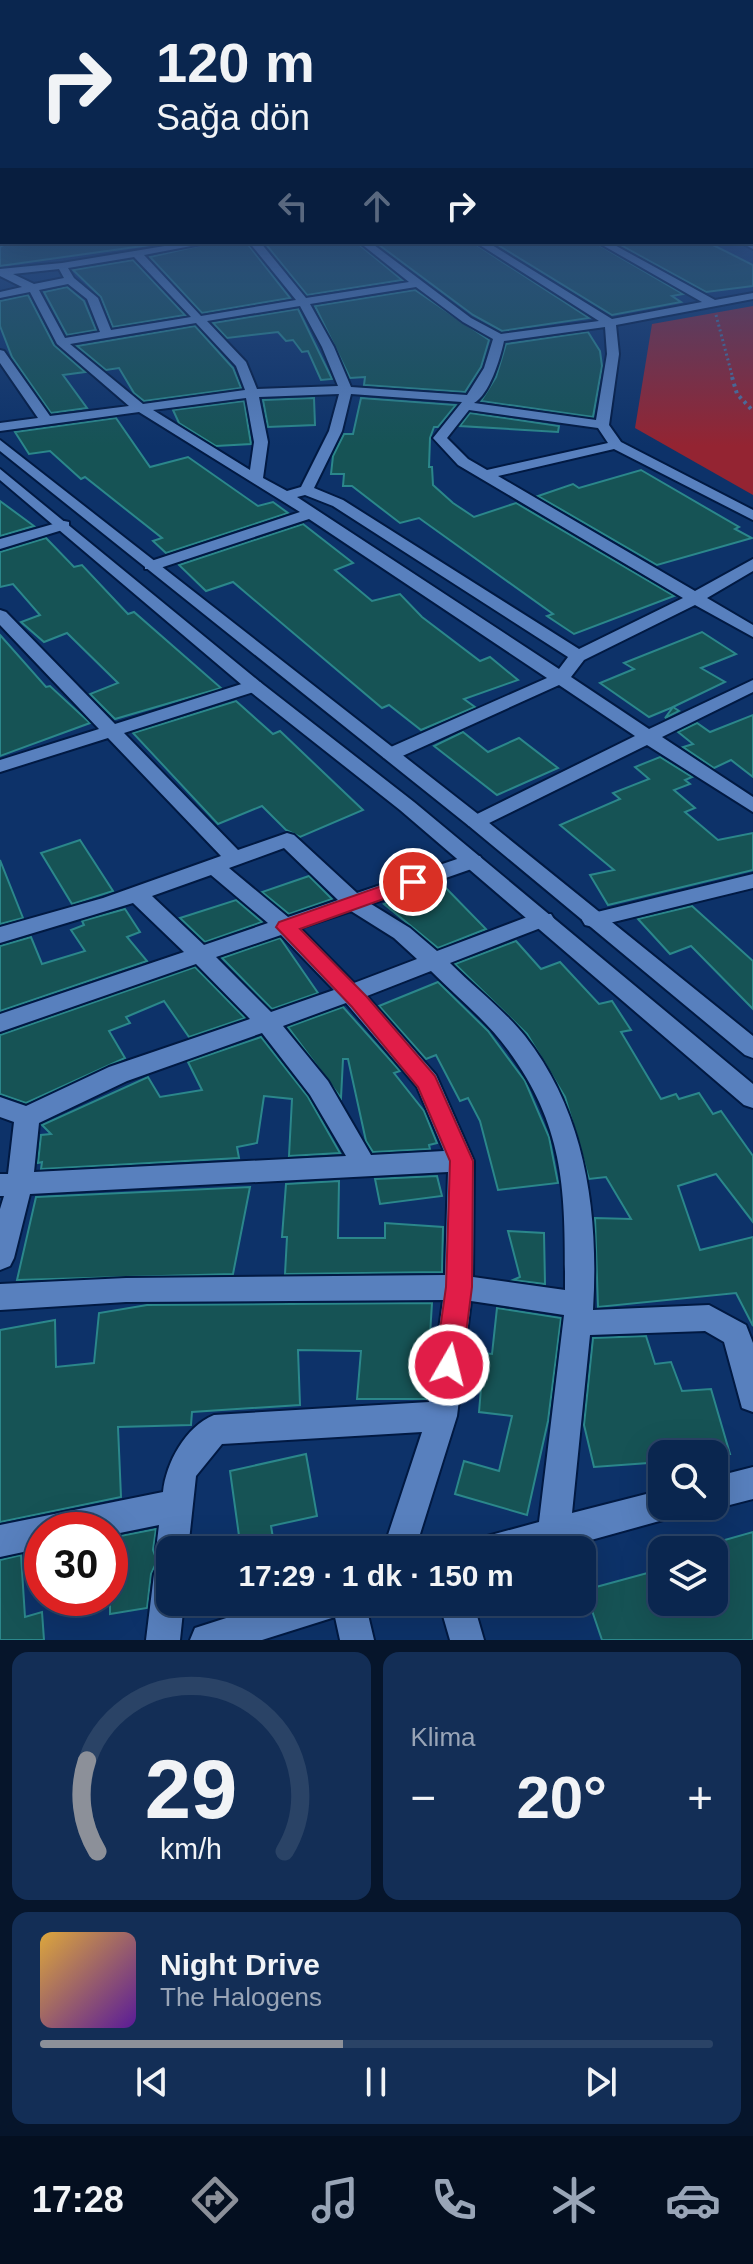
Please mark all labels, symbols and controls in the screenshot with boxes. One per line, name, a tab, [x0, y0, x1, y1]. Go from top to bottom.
text: 120 m	[156, 31, 315, 94]
icon: right	[24, 32, 128, 136]
text: Sağa dön	[156, 97, 310, 138]
icon: left	[271, 184, 315, 228]
icon: ahead	[355, 184, 399, 228]
icon: right	[439, 184, 483, 228]
pin	[379, 848, 447, 916]
icon: arrive	[391, 860, 435, 904]
position arrow	[407, 1323, 491, 1407]
map controls	[648, 1440, 728, 1616]
button: search	[648, 1440, 728, 1520]
speed limit sign: 30	[24, 1512, 128, 1616]
button: layers	[648, 1536, 728, 1616]
text: 17:29 · 1 dk · 150 m	[238, 1559, 514, 1592]
text: Klima	[411, 1722, 476, 1752]
text: 29	[145, 1743, 238, 1836]
text: 20°	[516, 1764, 607, 1831]
text: −	[411, 1773, 436, 1822]
text: +	[687, 1773, 713, 1822]
text: km/h	[160, 1833, 222, 1865]
text: Night Drive	[160, 1948, 320, 1981]
text: The Halogens	[160, 1982, 322, 2012]
icon: previous	[130, 2060, 174, 2104]
icon: pause	[354, 2060, 398, 2104]
icon: next	[579, 2060, 623, 2104]
icon: directions	[187, 2172, 243, 2228]
icon: music	[307, 2172, 363, 2228]
icon: phone	[426, 2172, 482, 2228]
icon: climate	[546, 2172, 602, 2228]
icon: car	[665, 2172, 721, 2228]
text: 17:28	[32, 2179, 124, 2220]

